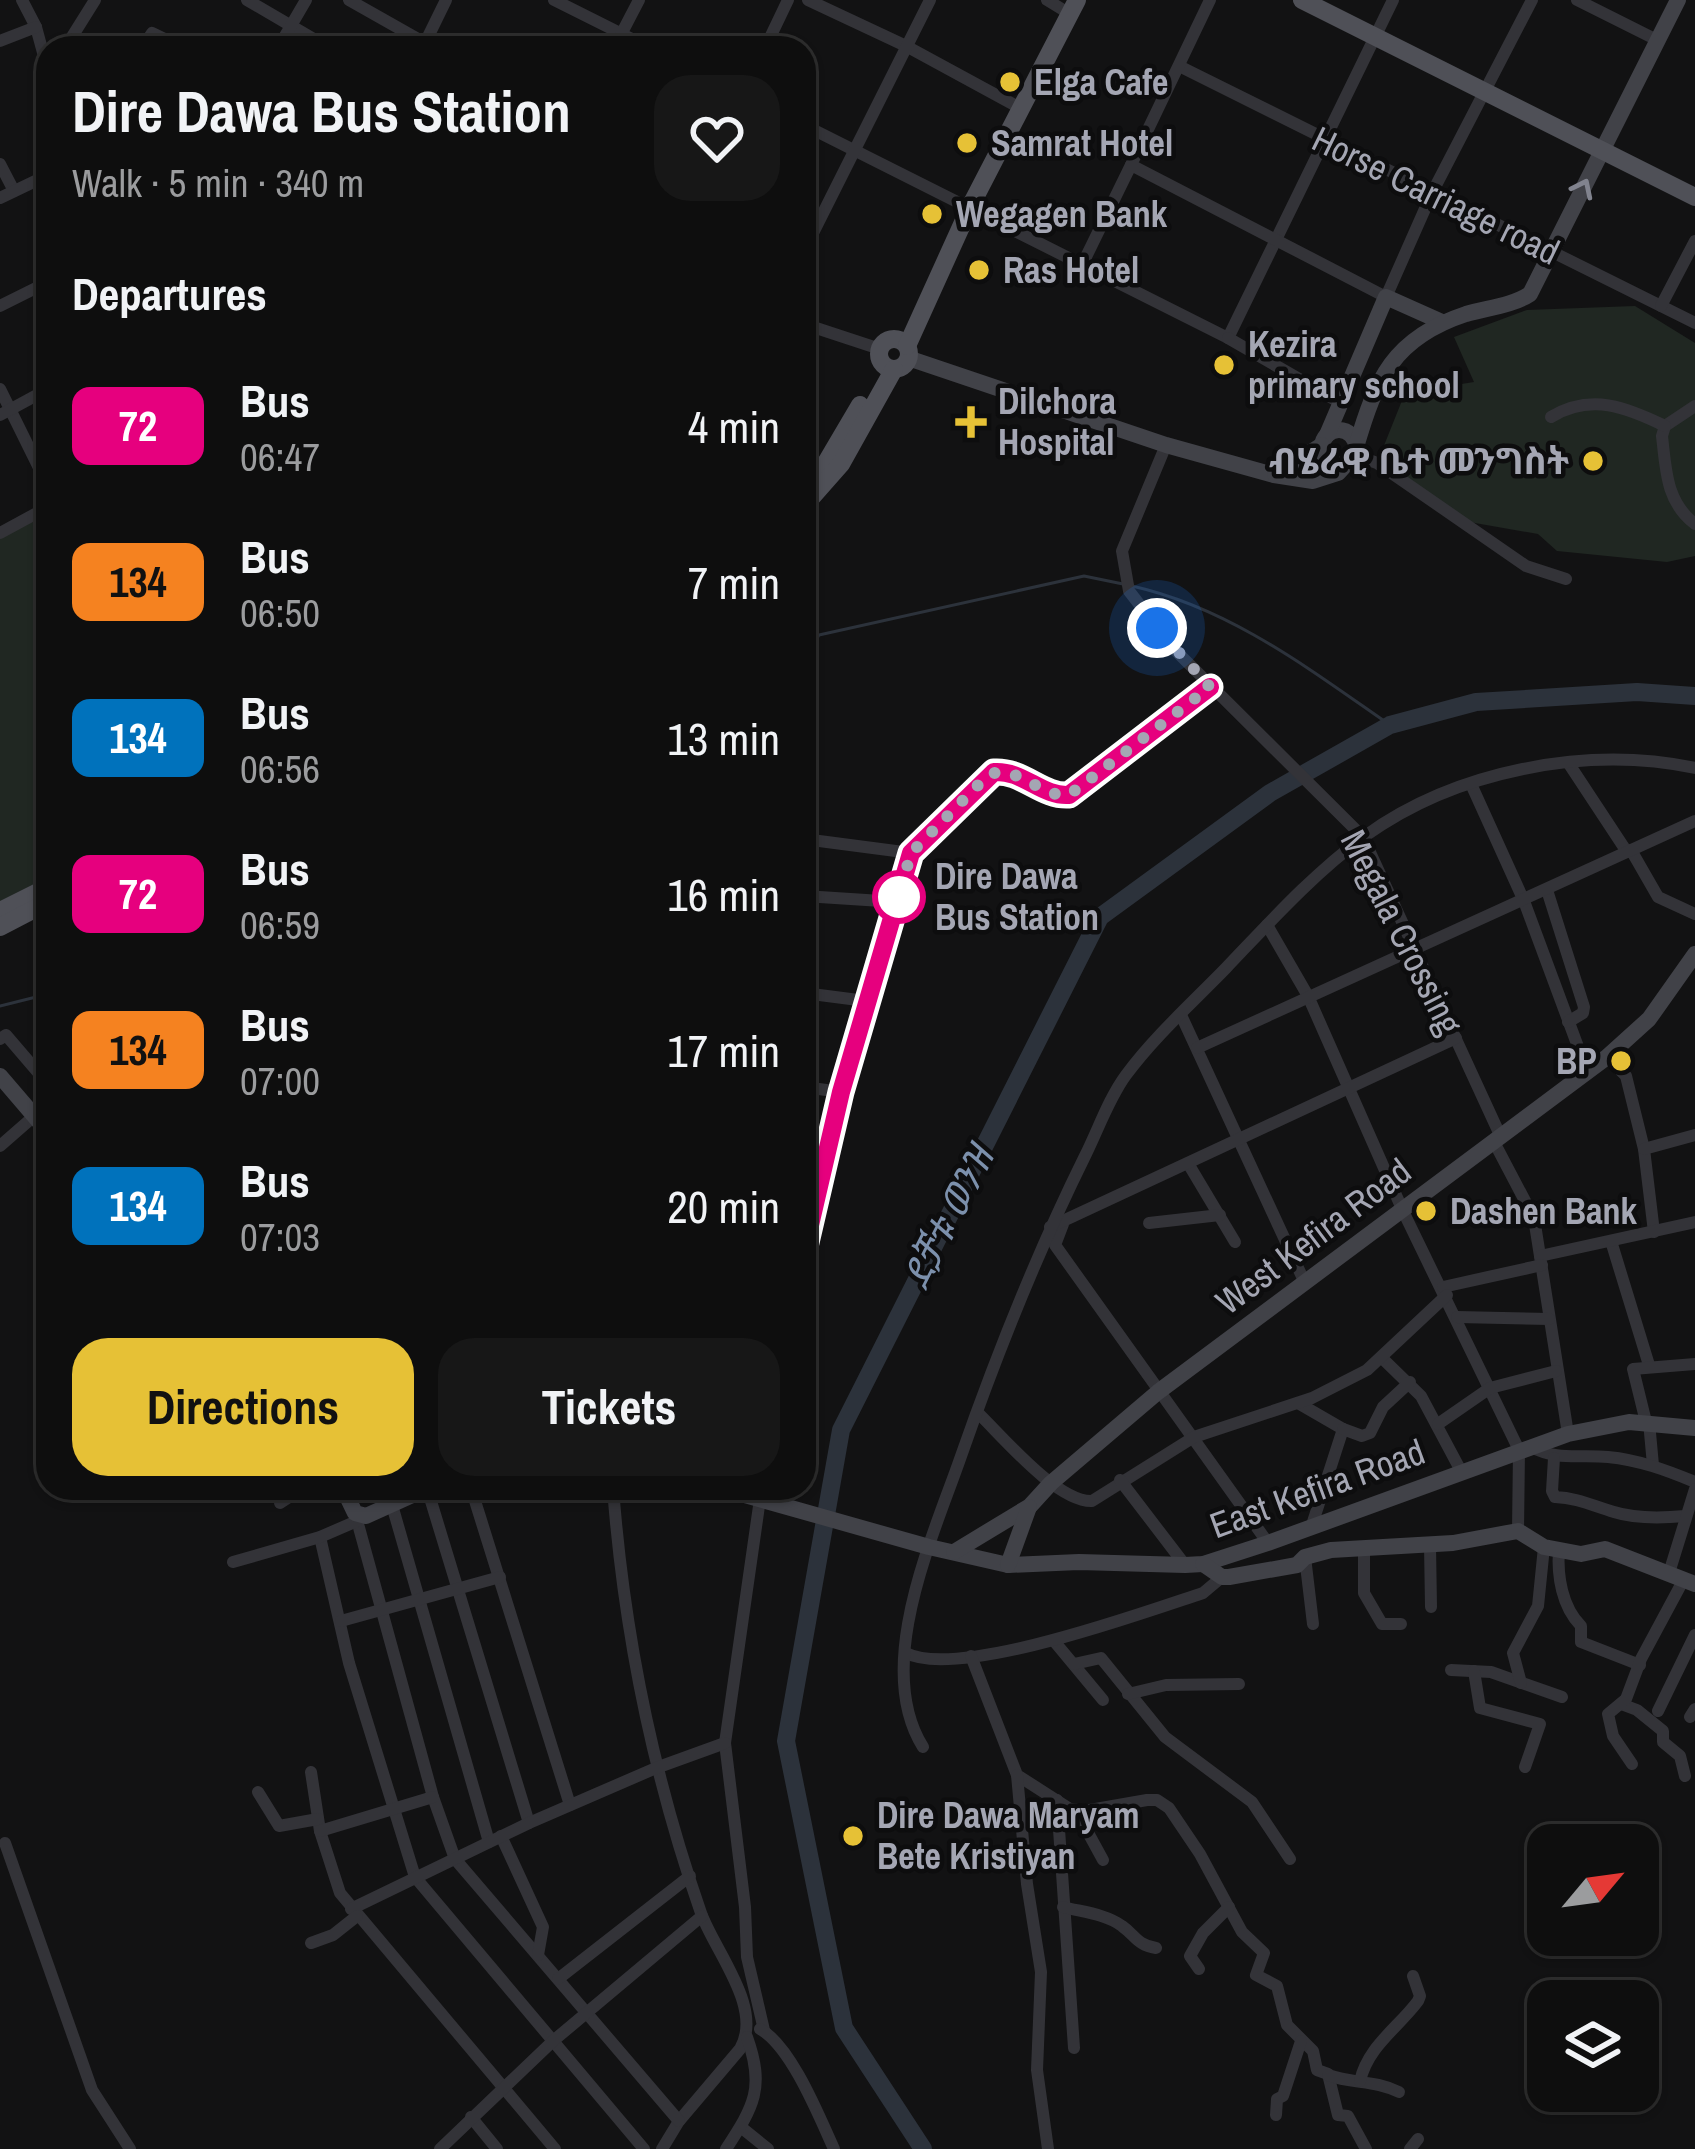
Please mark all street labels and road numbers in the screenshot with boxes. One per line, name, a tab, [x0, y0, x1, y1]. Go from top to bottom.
street label: Horse Carriage road	[1305, 114, 1567, 276]
street label: Megala Crossing	[1330, 822, 1474, 1043]
street label: West Kefira Road	[1206, 1147, 1420, 1325]
street label: East Kefira Road	[1203, 1427, 1431, 1549]

